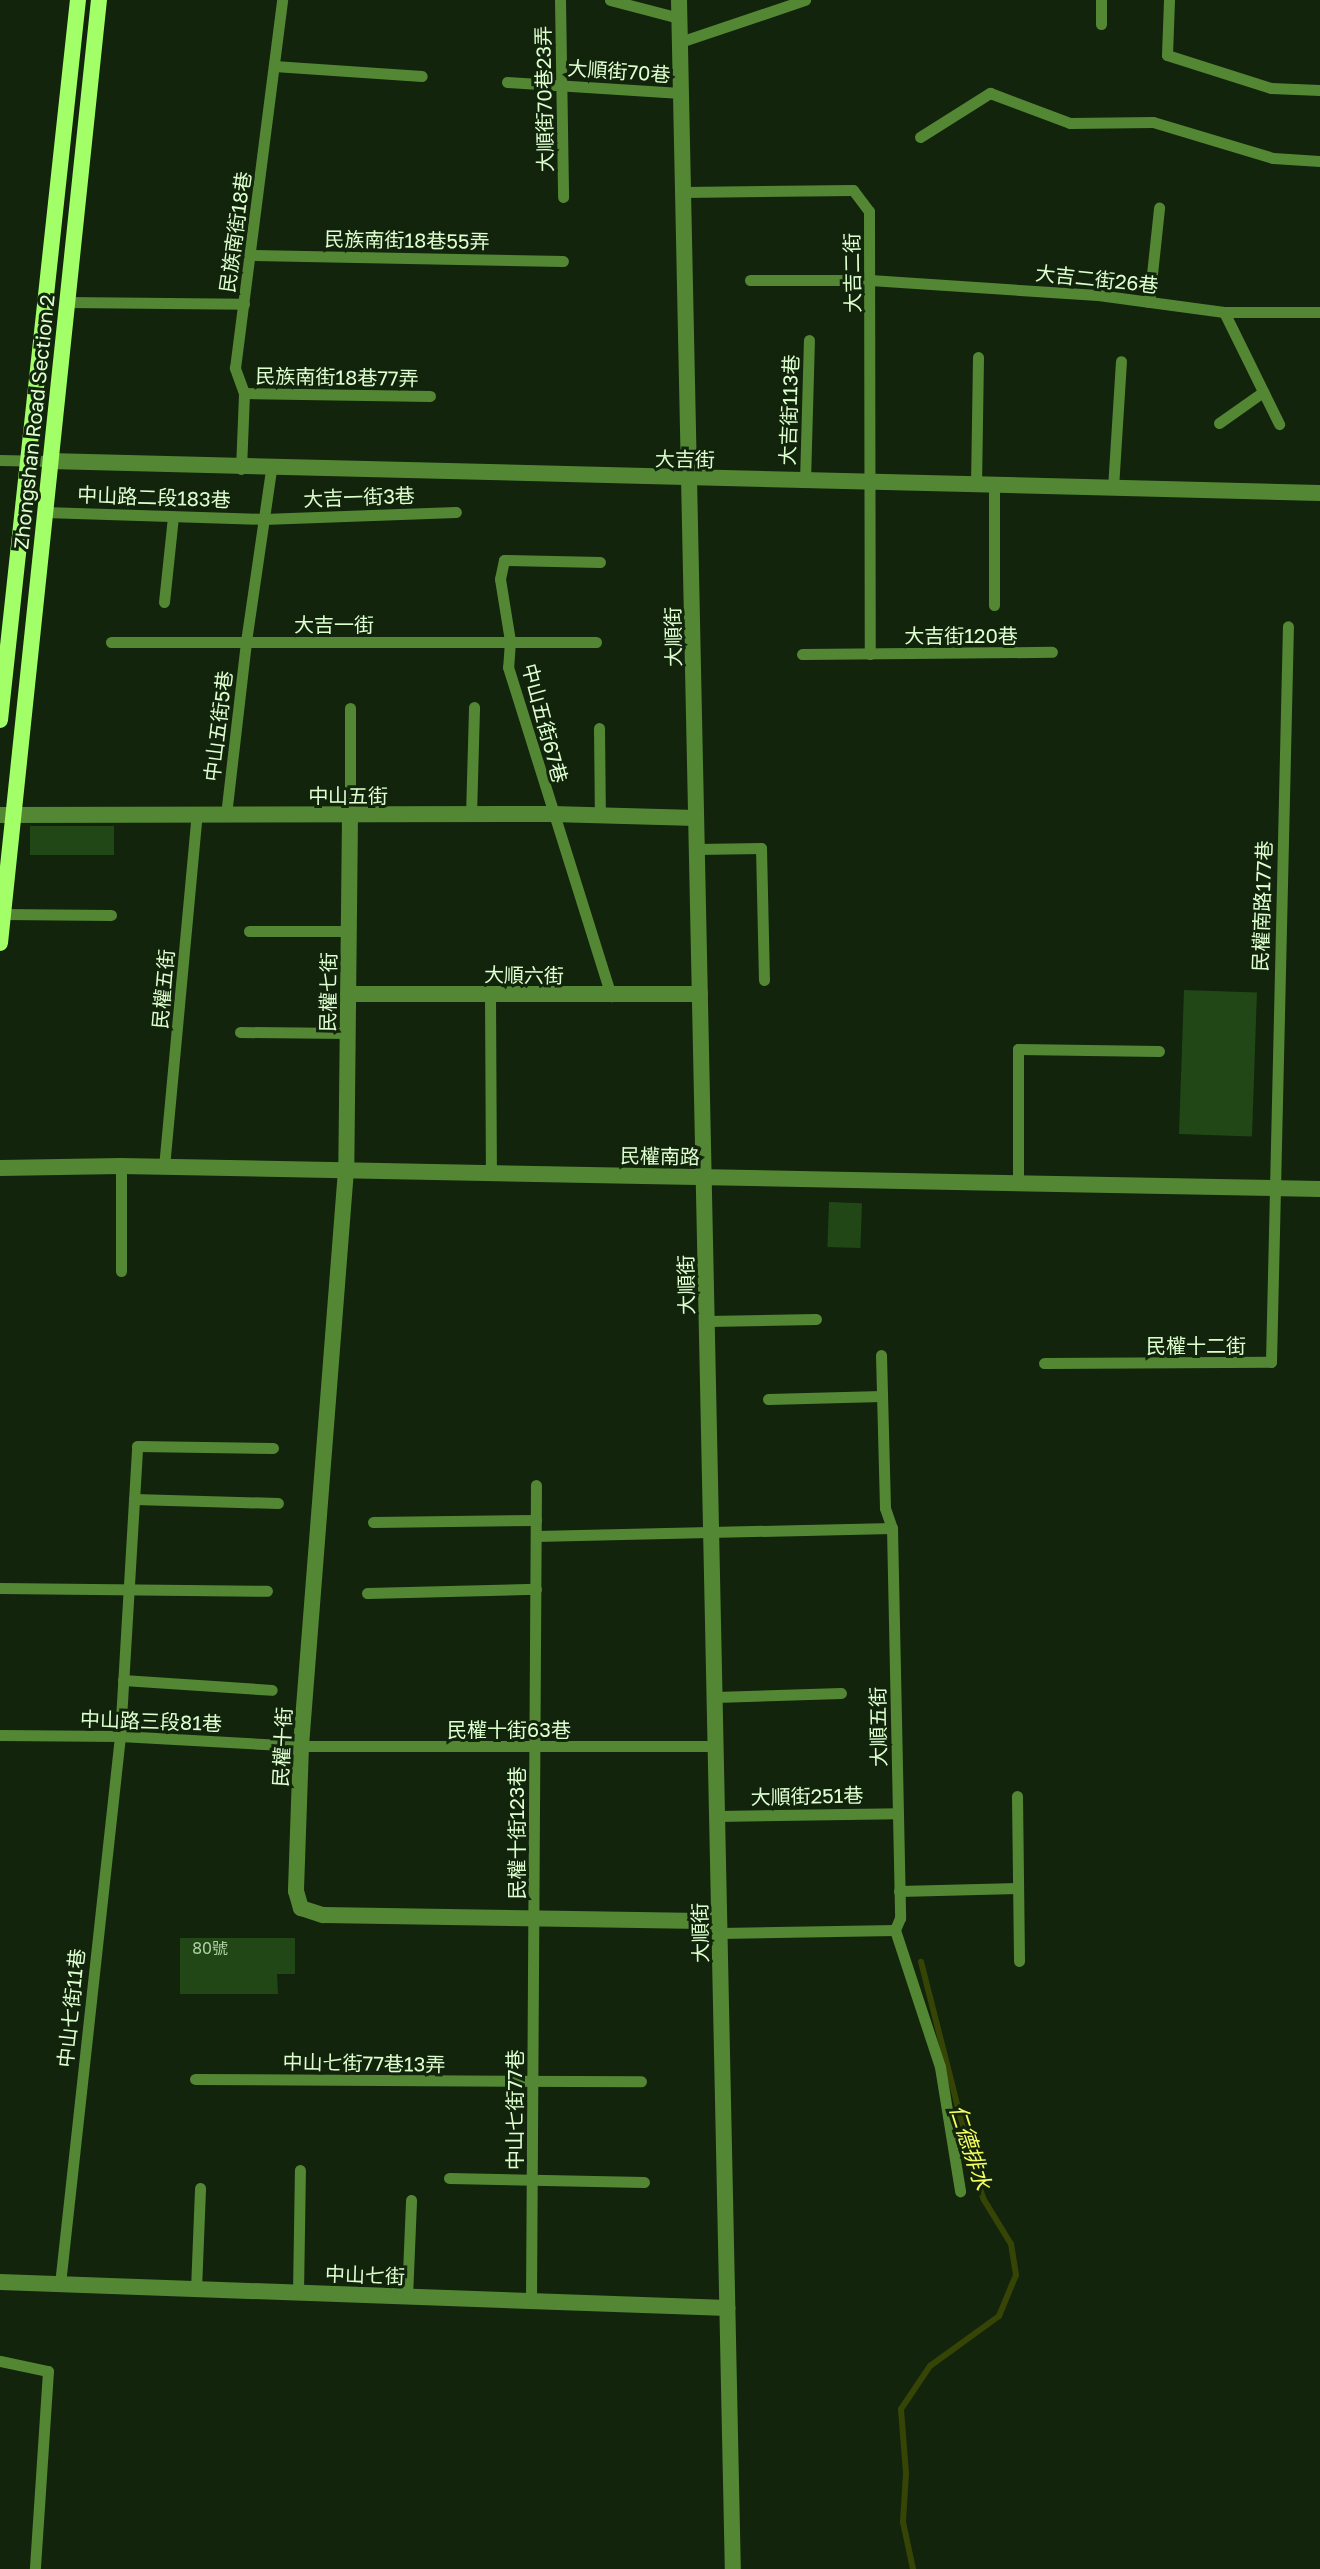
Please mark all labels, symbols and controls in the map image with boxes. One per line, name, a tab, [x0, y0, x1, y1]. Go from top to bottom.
street label: 大順街70巷23弄	[531, 26, 557, 172]
street label: 大順街70巷	[567, 55, 671, 87]
street label: 民族南街18巷	[215, 170, 255, 294]
street label: 民族南街18巷55弄	[324, 227, 490, 253]
street label: 大吉二街	[839, 233, 865, 313]
street label: 大吉二街26巷	[1034, 261, 1160, 297]
street label: Zhongshan Road Section 2	[9, 293, 59, 551]
street label: 大吉街113巷	[775, 354, 803, 466]
street label: 民族南街18巷77弄	[255, 364, 419, 390]
street label: 大吉街	[655, 446, 715, 472]
street label: 中山路二段183巷	[77, 482, 231, 512]
street label: 大吉一街3巷	[303, 483, 415, 511]
street label: 大順街	[660, 607, 686, 667]
street label: 大吉一街	[294, 612, 374, 636]
street label: 大吉街120巷	[904, 623, 1018, 647]
street label: 中山五街67巷	[518, 661, 572, 785]
street label: 中山五街5巷	[199, 669, 237, 783]
street label: 中山五街	[308, 783, 388, 807]
street label: 民權南路177巷	[1248, 840, 1276, 972]
street label: 民權五街	[148, 948, 178, 1030]
street label: 民權七街	[315, 952, 341, 1032]
street label: 大順六街	[484, 962, 564, 988]
street label: 民權南路	[620, 1143, 700, 1169]
street label: 大順街	[673, 1255, 699, 1315]
street label: 民權十二街	[1146, 1333, 1246, 1357]
street label: 大順五街	[865, 1687, 891, 1767]
street label: 民權十街	[268, 1706, 296, 1788]
street label: 中山路三段81巷	[80, 1707, 222, 1735]
street label: 民權十街63巷	[447, 1717, 571, 1741]
street label: 民權十街123巷	[504, 1767, 528, 1899]
street label: 大順街251巷	[750, 1783, 864, 1809]
street label: 大順街	[687, 1903, 713, 1963]
house number: 80號	[192, 1938, 228, 1958]
street label: 中山七街11巷	[53, 1947, 89, 2069]
street label: 中山七街77巷	[502, 2049, 526, 2171]
street label: 中山七街77巷13弄	[283, 2050, 445, 2076]
water label: 仁德排水	[945, 2101, 997, 2193]
street label: 中山七街	[325, 2262, 405, 2288]

